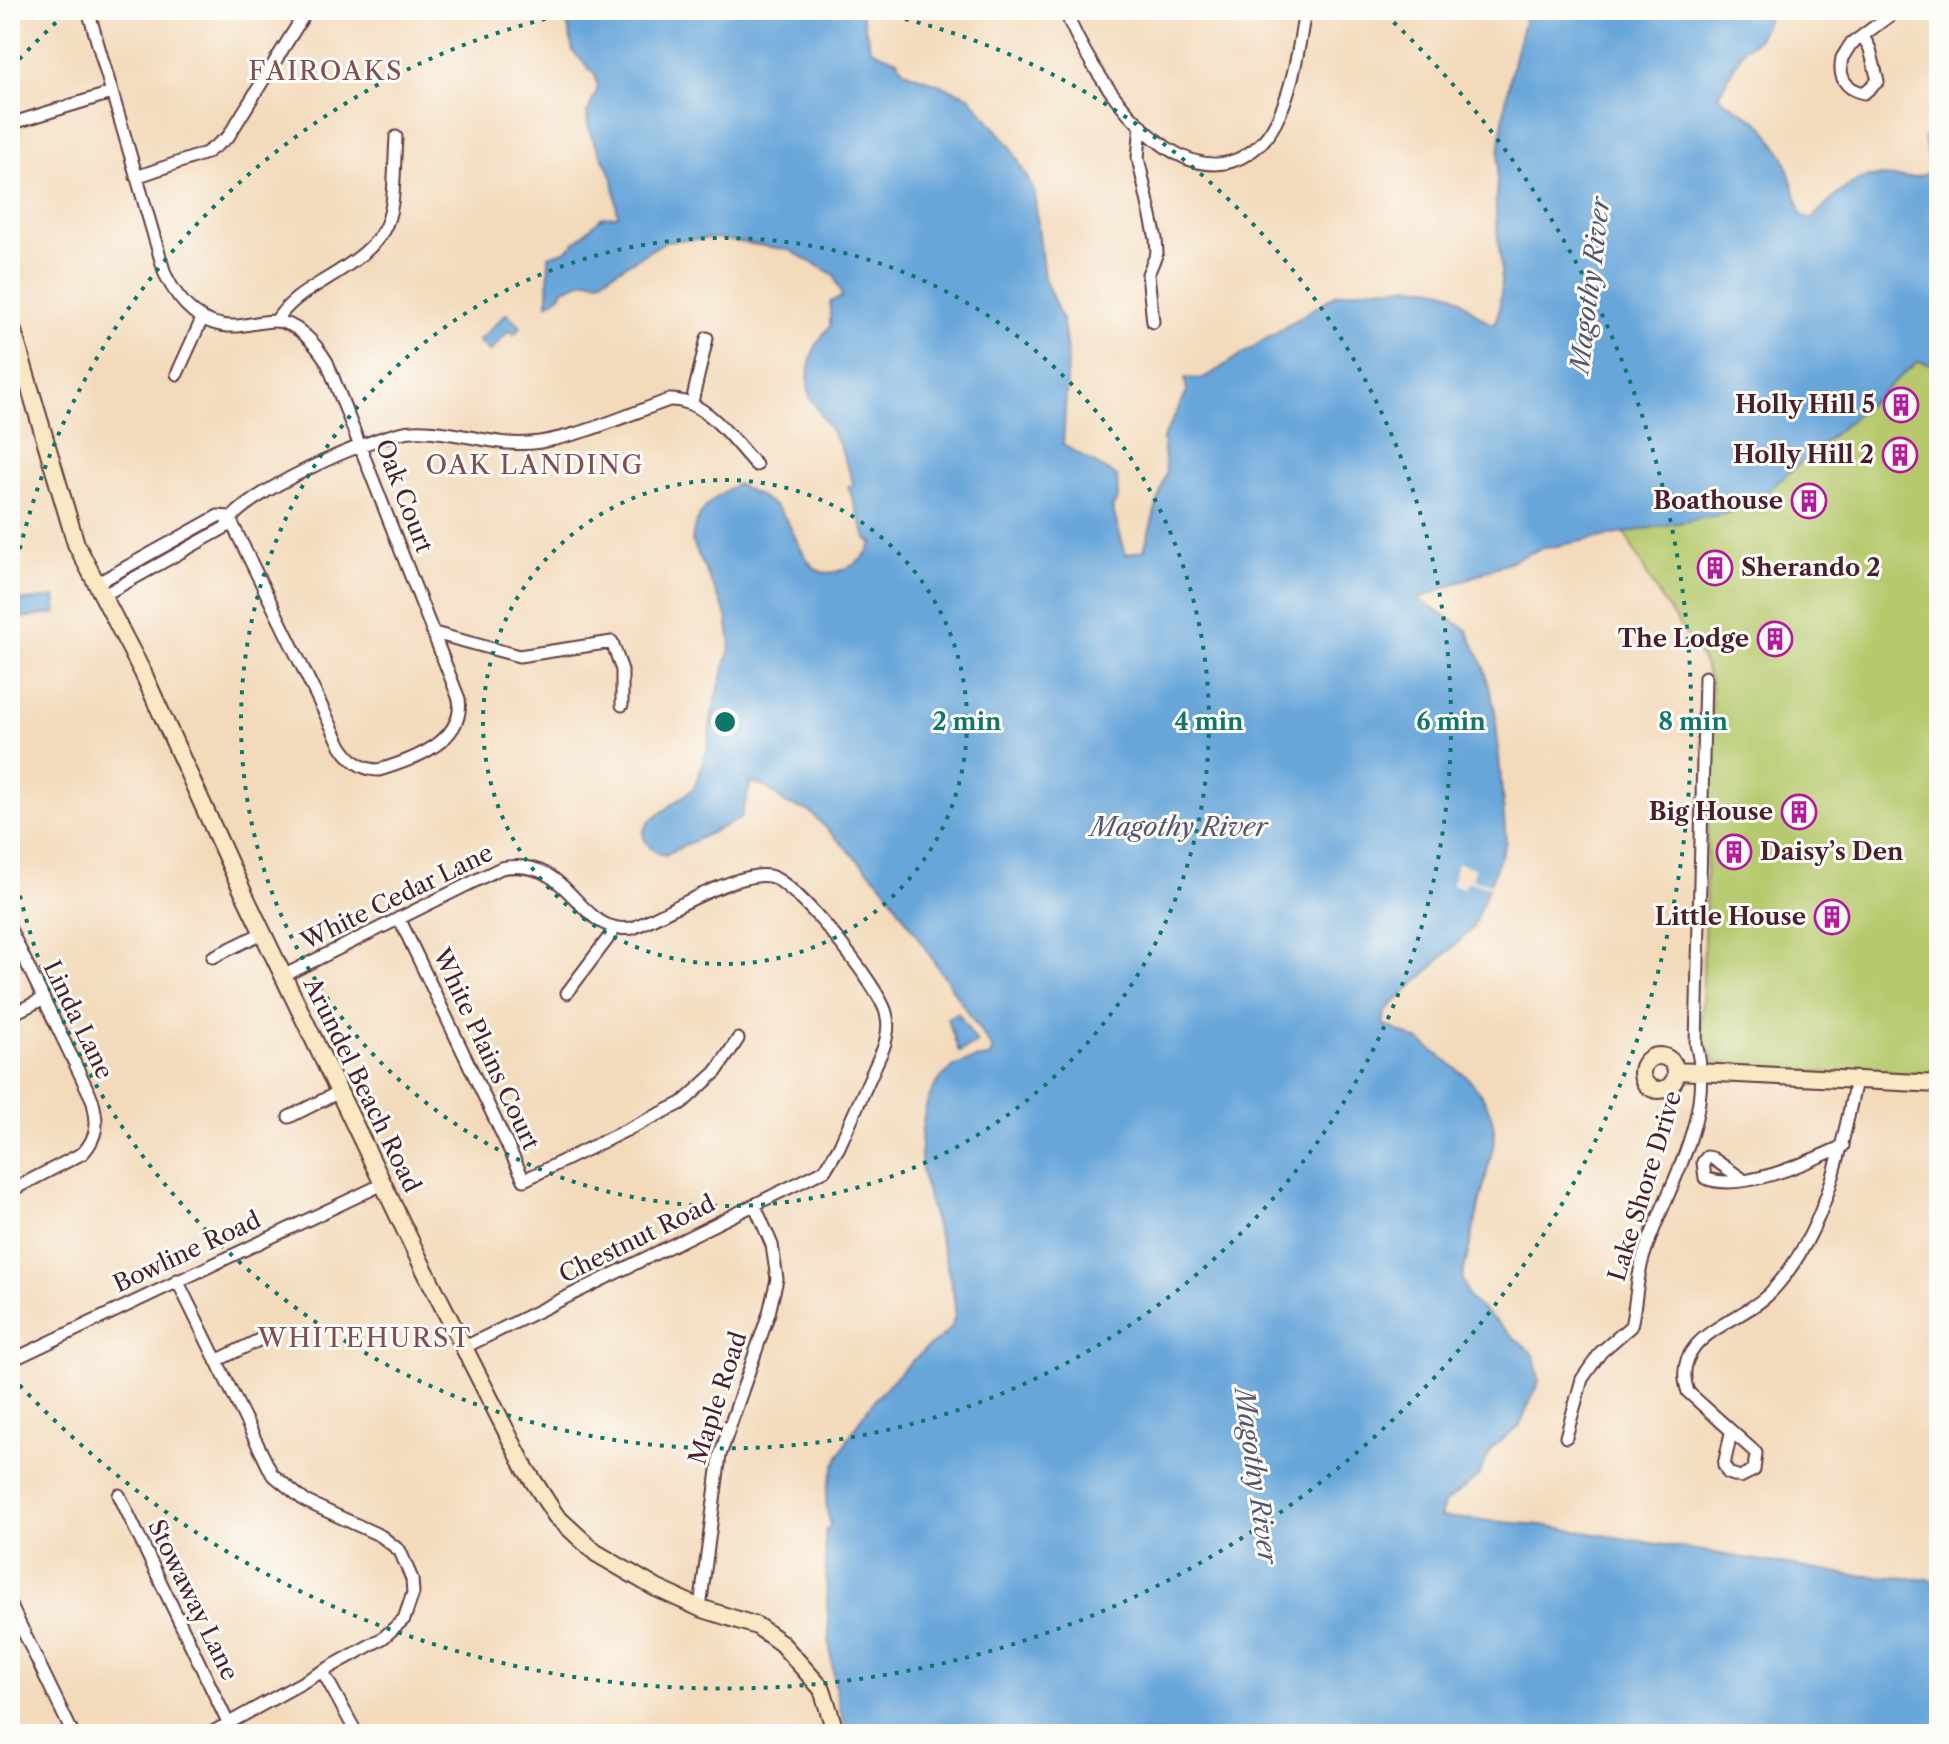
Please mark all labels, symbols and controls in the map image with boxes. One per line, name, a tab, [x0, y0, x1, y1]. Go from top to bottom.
district label: FAIROAKS	[248, 55, 404, 87]
water label: Magothy River	[1563, 193, 1617, 378]
building icon: Holly Hill 5	[1882, 386, 1920, 424]
place label: Holly Hill 5	[1735, 390, 1875, 419]
street label: Oak Court	[370, 435, 440, 557]
building icon: Holly Hill 2	[1881, 436, 1919, 474]
place label: Holly Hill 2	[1733, 440, 1874, 469]
district label: OAK LANDING	[425, 449, 645, 481]
building icon: Boathouse	[1790, 482, 1828, 520]
place label: Boathouse	[1653, 486, 1783, 515]
building icon: Sherando 2	[1696, 549, 1734, 587]
place label: Sherando 2	[1741, 553, 1880, 582]
building icon: The Lodge	[1756, 620, 1794, 658]
place label: The Lodge	[1618, 624, 1749, 653]
text: 2 min	[932, 707, 1002, 736]
text: 4 min	[1174, 707, 1244, 736]
text: 6 min	[1416, 707, 1486, 736]
text: 8 min	[1658, 707, 1728, 736]
centre of rings	[711, 708, 739, 736]
building icon: Big House	[1780, 793, 1818, 831]
place label: Big House	[1649, 797, 1773, 826]
water label: Magothy River	[1087, 811, 1269, 843]
building icon: Daisy’s Den	[1715, 833, 1753, 871]
place label: Daisy’s Den	[1760, 837, 1904, 866]
street label: White Cedar Lane	[295, 838, 497, 956]
building icon: Little House	[1813, 898, 1851, 936]
place label: Little House	[1655, 902, 1806, 931]
street label: White Plains Court	[427, 943, 546, 1155]
street label: Linda Lane	[37, 956, 120, 1084]
street label: Arundel Beach Road	[297, 972, 427, 1197]
street label: Lake Shore Drive	[1602, 1087, 1687, 1284]
street label: Chestnut Road	[554, 1188, 720, 1289]
street label: Bowline Road	[109, 1205, 265, 1298]
district label: WHITEHURST	[257, 1322, 472, 1354]
street label: Maple Road	[682, 1327, 753, 1468]
water label: Magothy River	[1227, 1383, 1284, 1568]
street label: Stowaway Lane	[142, 1515, 245, 1685]

